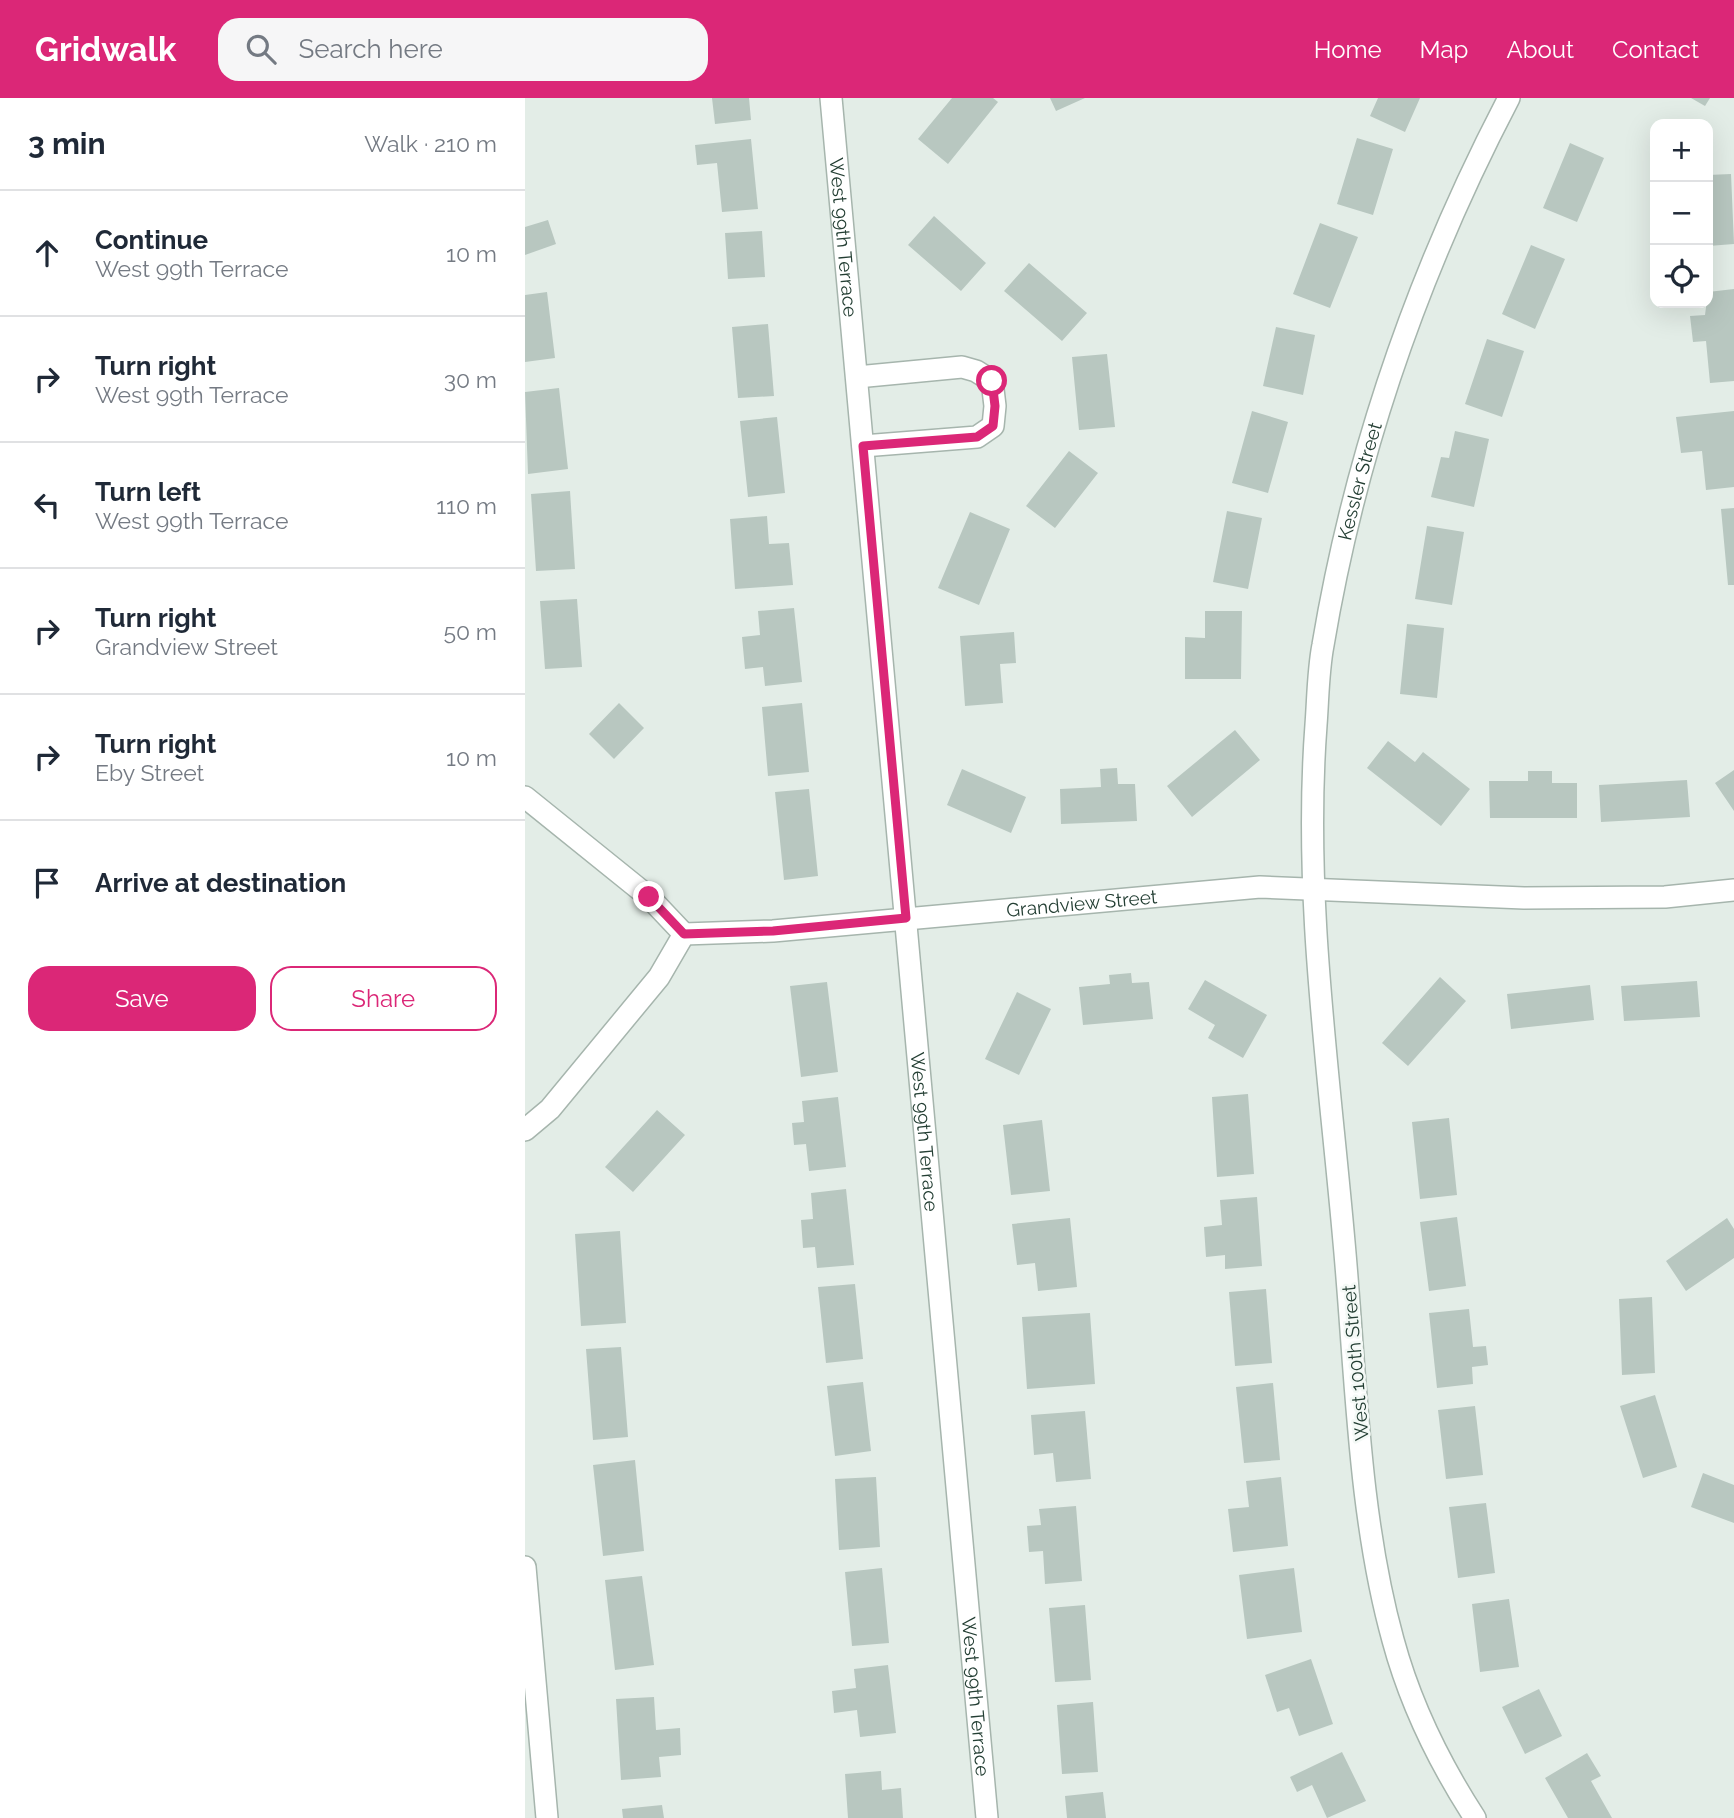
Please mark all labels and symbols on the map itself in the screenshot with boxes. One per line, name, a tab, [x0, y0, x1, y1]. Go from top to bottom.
street label: West 99th Terrace	[825, 157, 862, 318]
route start	[976, 365, 1007, 396]
street label: Kessler Street	[1333, 419, 1386, 542]
route end	[633, 881, 664, 912]
street label: Grandview Street	[1005, 885, 1159, 921]
street label: West 99th Terrace	[907, 1051, 943, 1212]
street label: West 100th Street	[1337, 1283, 1373, 1442]
street label: West 99th Terrace	[958, 1616, 994, 1777]

